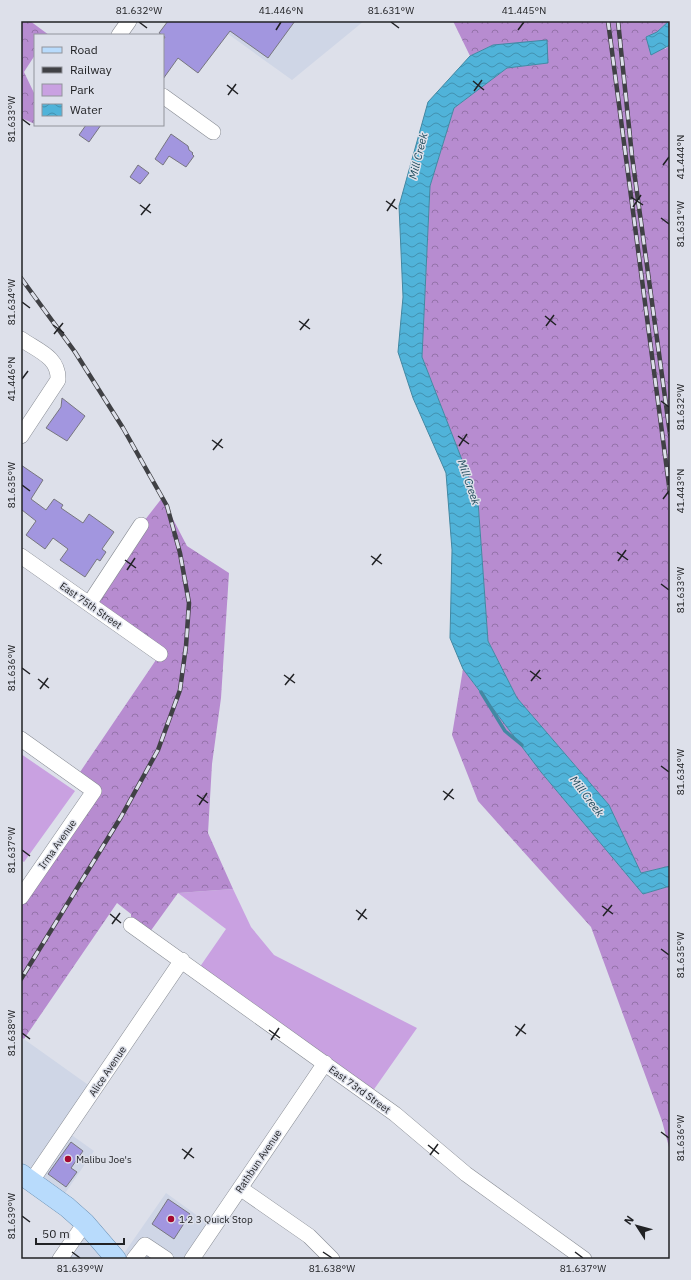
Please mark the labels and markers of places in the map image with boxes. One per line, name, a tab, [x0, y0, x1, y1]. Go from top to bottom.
place label: Malibu Joe's	[76, 1153, 132, 1166]
marker: Malibu Joe's	[63, 1154, 73, 1164]
place label: 1 2 3 Quick Stop	[179, 1213, 253, 1226]
marker: 1 2 3 Quick Stop	[166, 1214, 176, 1224]

